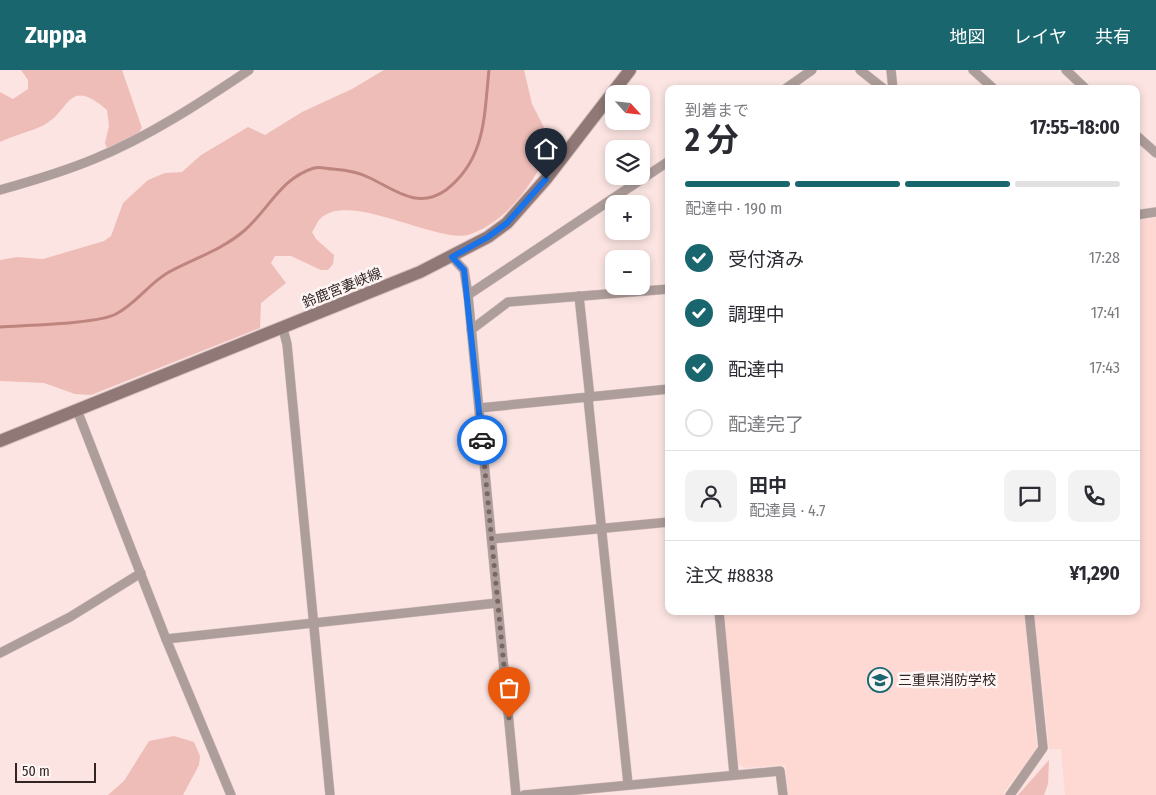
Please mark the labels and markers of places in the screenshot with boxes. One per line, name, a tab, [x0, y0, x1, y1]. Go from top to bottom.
pin	[525, 128, 567, 179]
pin	[488, 667, 530, 718]
school or university icon: 三重県消防学校	[867, 667, 893, 693]
place label: 三重県消防学校	[898, 672, 996, 689]

